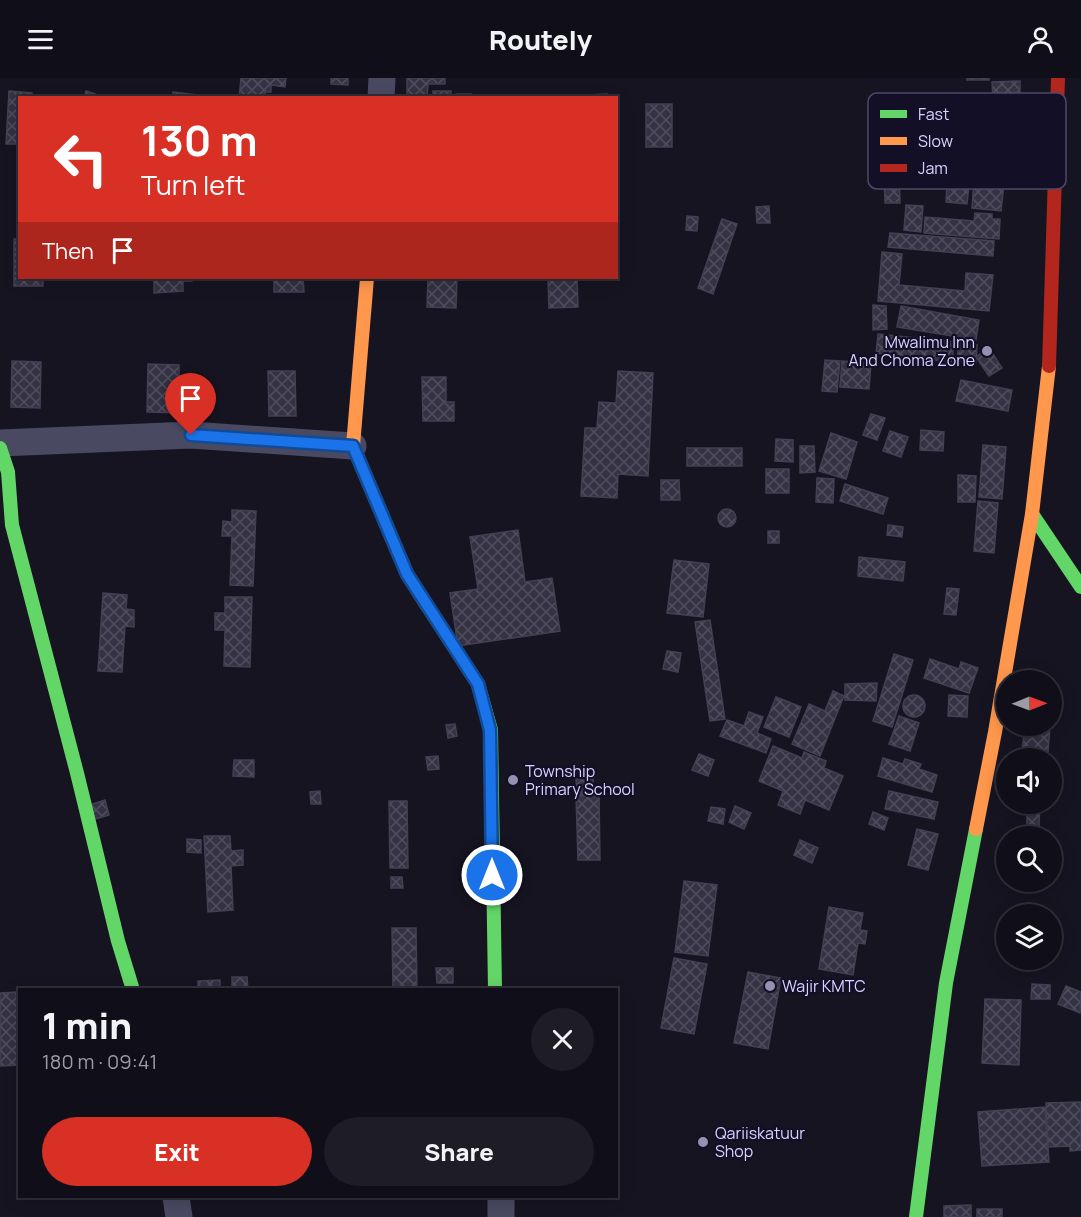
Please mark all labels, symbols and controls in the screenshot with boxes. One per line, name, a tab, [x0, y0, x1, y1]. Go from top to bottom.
text: Routely	[489, 21, 592, 58]
icon: menu	[24, 23, 57, 56]
icon: person	[1024, 23, 1057, 56]
legend	[868, 93, 1066, 189]
text: Fast	[918, 103, 949, 125]
text: 130 m	[141, 111, 258, 169]
icon: left	[42, 120, 120, 198]
text: Slow	[918, 130, 953, 152]
text: Jam	[918, 157, 948, 179]
text: Turn left	[141, 166, 245, 203]
icon: arrive	[106, 234, 139, 267]
text: Then	[42, 236, 94, 266]
place label: Mwalimu Inn And Choma Zone	[849, 331, 975, 371]
marker: Mwalimu Inn And Choma Zone	[980, 344, 994, 358]
pin	[165, 373, 216, 435]
icon: arrive	[174, 382, 207, 415]
north arrow	[996, 670, 1062, 736]
map controls	[996, 670, 1062, 970]
button: sound	[996, 748, 1062, 814]
place label: Township Primary School	[525, 760, 635, 800]
marker: Township Primary School	[506, 773, 520, 787]
button: search	[996, 826, 1062, 892]
position arrow	[460, 843, 524, 907]
button: layers	[996, 904, 1062, 970]
place label: Wajir KMTC	[782, 975, 866, 997]
marker: Wajir KMTC	[763, 979, 777, 993]
text: 1 min	[42, 1001, 132, 1050]
button: close	[531, 1008, 594, 1071]
text: 180 m · 09:41	[42, 1048, 157, 1075]
button: Exit	[42, 1117, 312, 1186]
button: Share	[324, 1117, 594, 1186]
place label: Qariiskatuur Shop	[715, 1122, 805, 1162]
marker: Qariiskatuur Shop	[696, 1135, 710, 1149]

